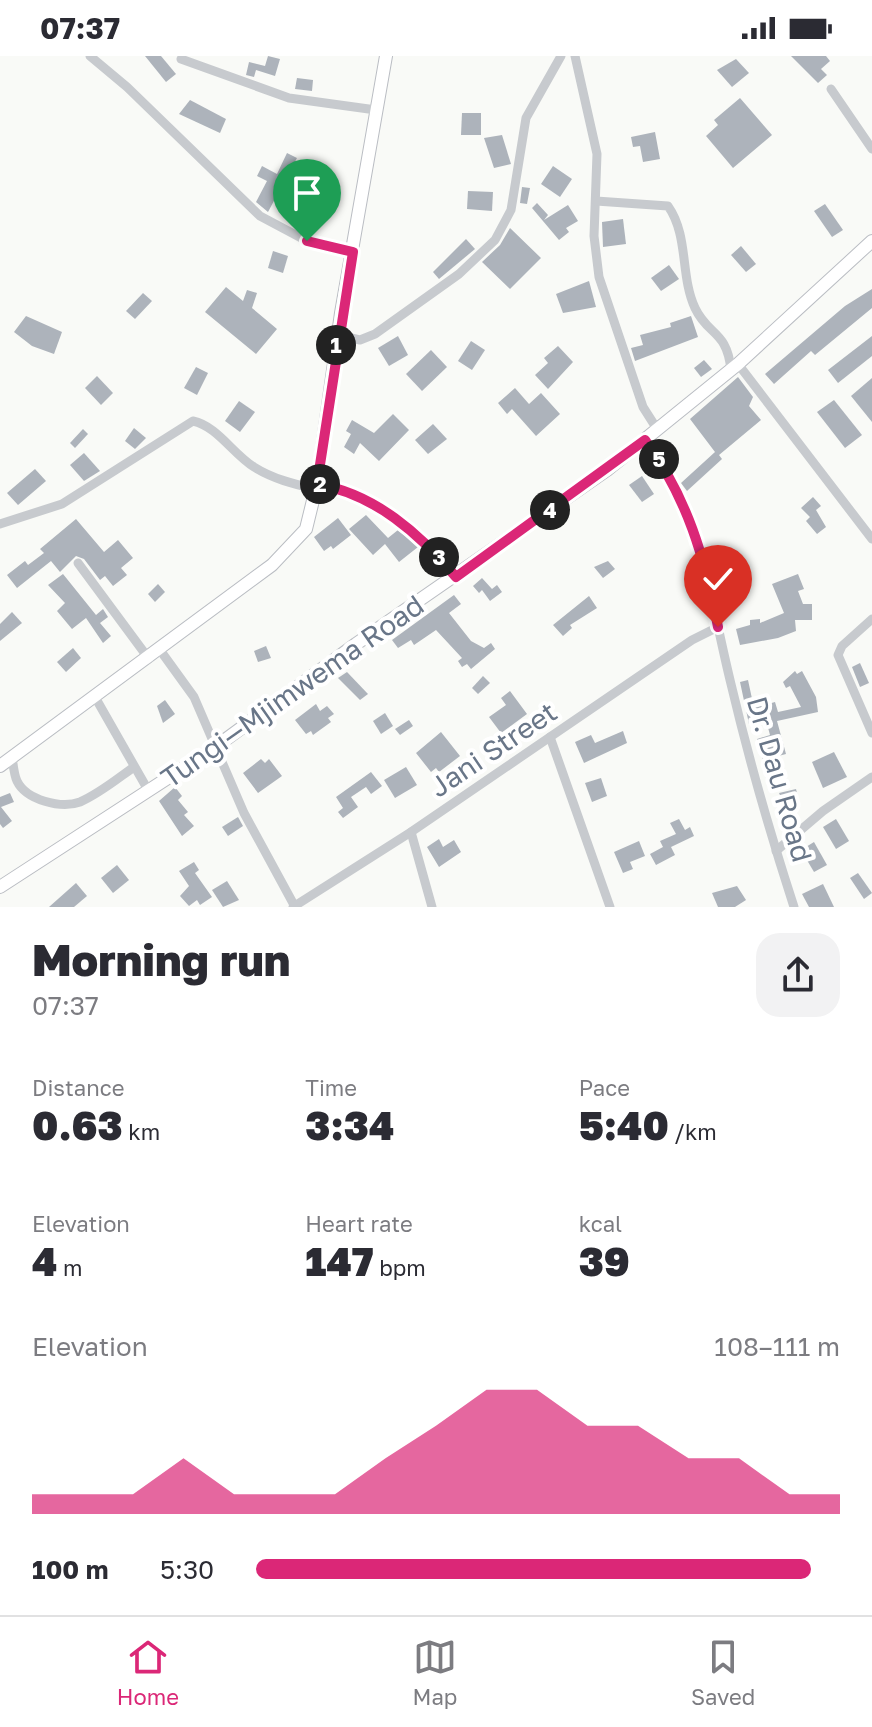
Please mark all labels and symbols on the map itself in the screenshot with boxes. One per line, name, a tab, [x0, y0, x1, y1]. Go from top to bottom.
pin	[273, 159, 341, 241]
pin: 1	[316, 325, 356, 365]
pin: 5	[639, 439, 679, 479]
pin: 2	[300, 464, 340, 504]
pin: 4	[530, 490, 570, 530]
pin: 3	[419, 537, 459, 577]
pin	[684, 545, 752, 627]
street label: Tungi—Mjimwema Road	[155, 588, 429, 794]
street label: Dr. Dau Road	[741, 692, 819, 866]
street label: Jani Street	[423, 695, 563, 803]

